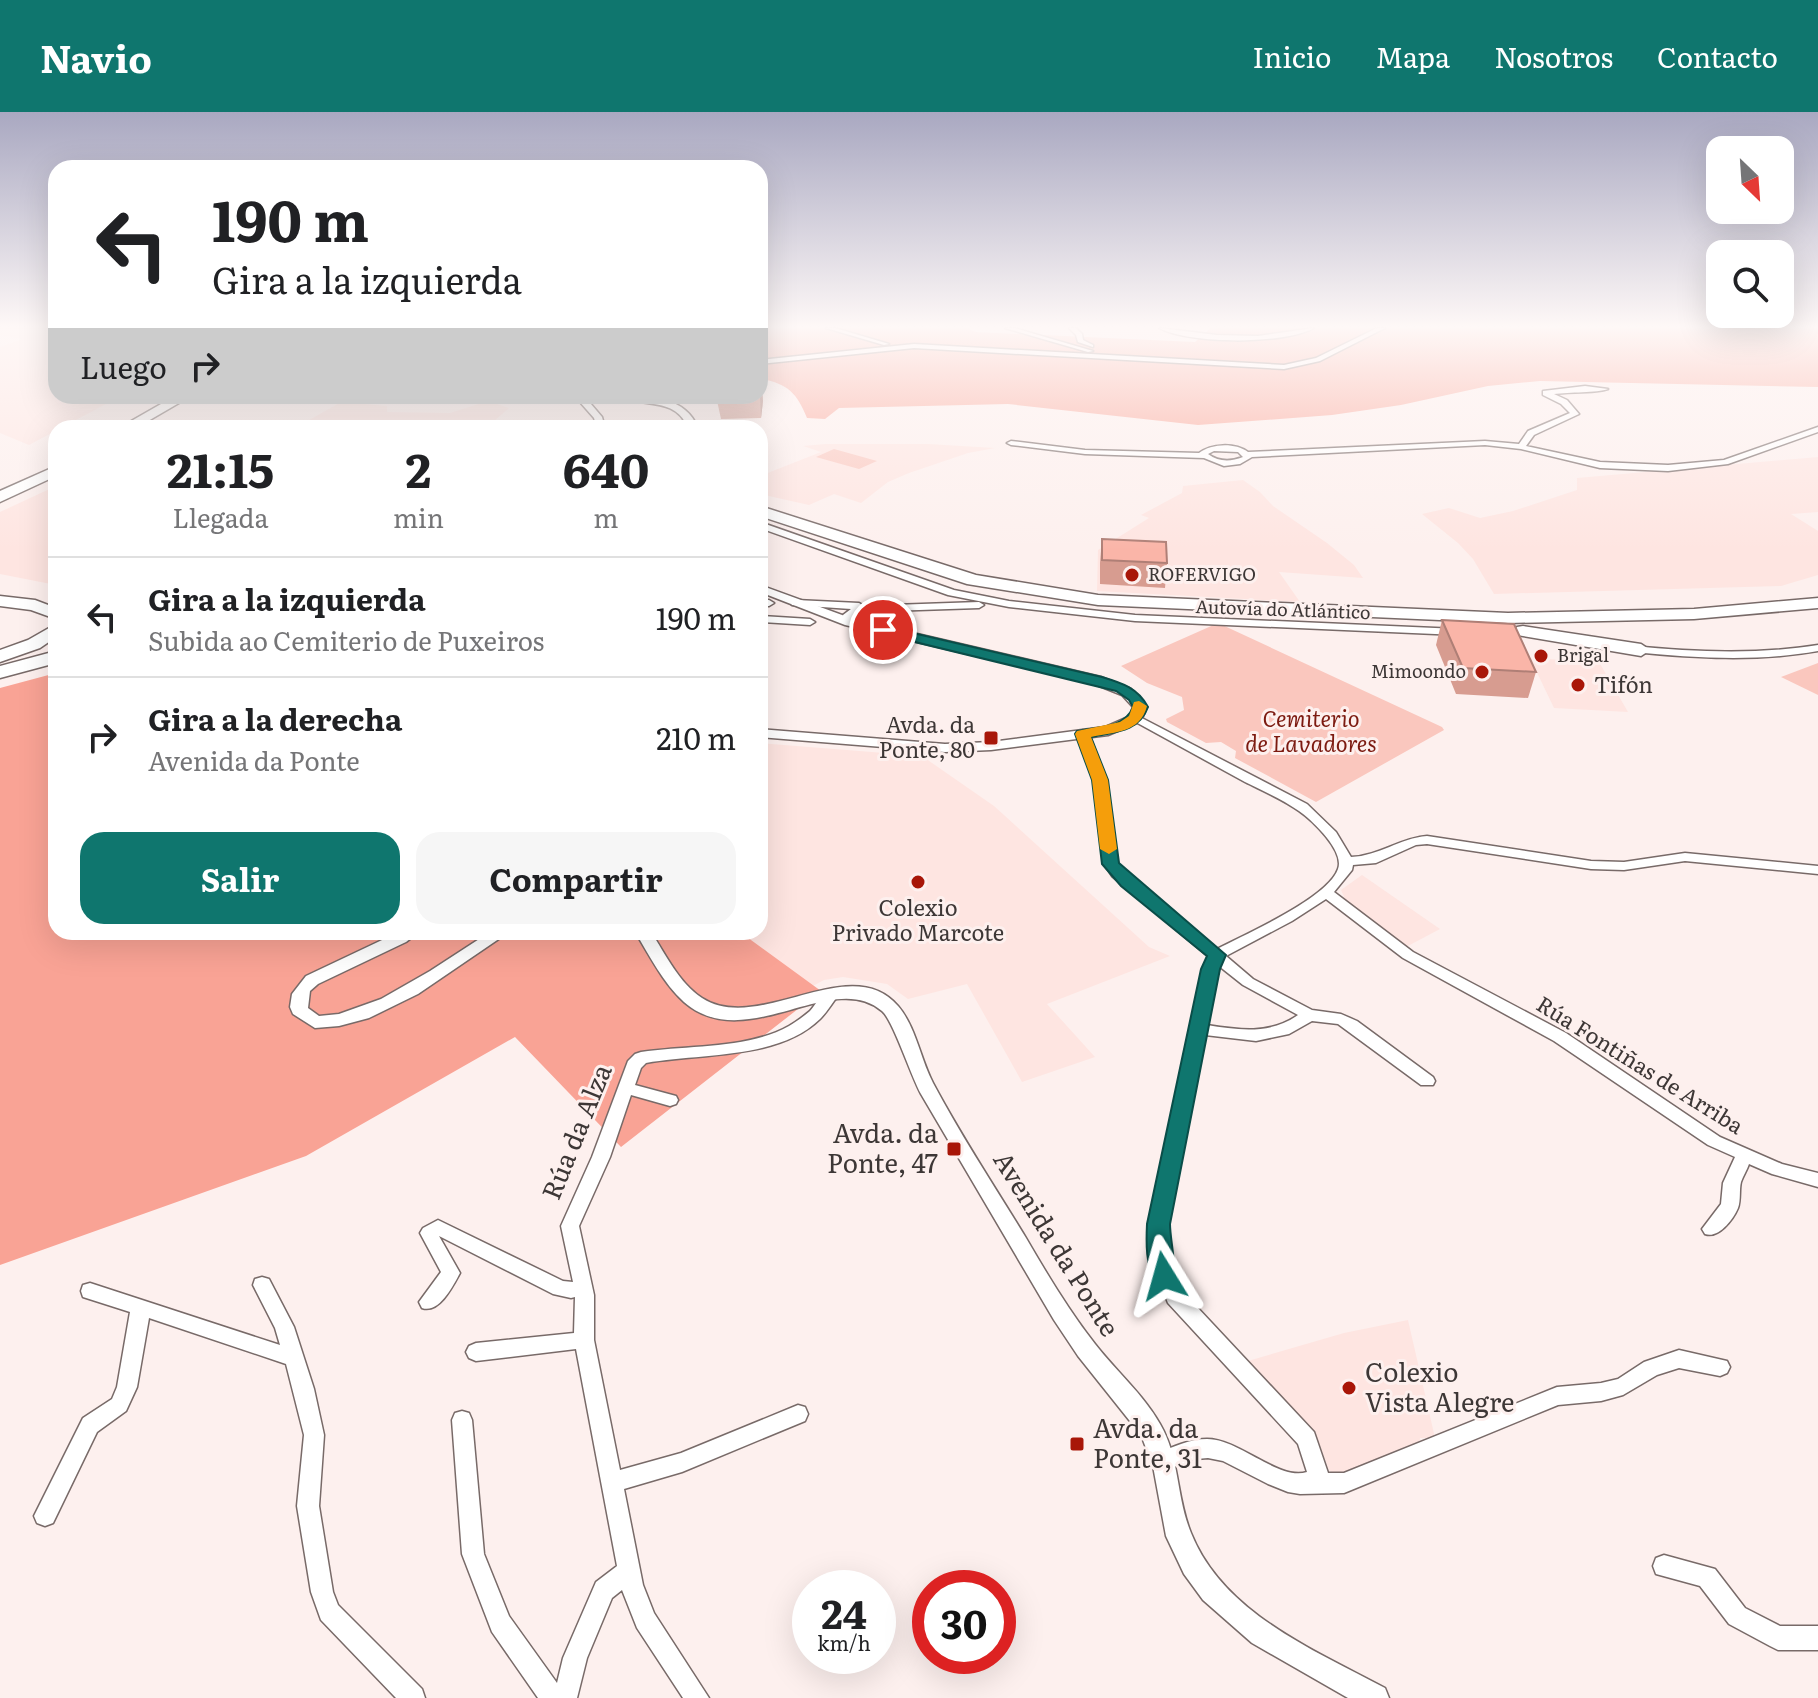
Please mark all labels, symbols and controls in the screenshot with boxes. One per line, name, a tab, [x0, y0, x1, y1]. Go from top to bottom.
text: Navio	[40, 28, 152, 85]
text: Inicio	[1252, 35, 1331, 77]
text: Mapa	[1375, 35, 1450, 77]
text: Nosotros	[1494, 35, 1613, 77]
text: Contacto	[1657, 35, 1778, 77]
north arrow	[1706, 136, 1794, 224]
map controls	[1706, 136, 1794, 328]
text: 190 m	[212, 176, 369, 259]
icon: left	[80, 192, 184, 296]
button: search	[1706, 240, 1794, 328]
text: Gira a la izquierda	[212, 252, 522, 305]
text: Luego	[80, 344, 167, 388]
icon: right	[183, 344, 227, 388]
text: 21:15	[167, 432, 274, 503]
text: 2	[406, 432, 431, 503]
text: 640	[563, 432, 649, 503]
text: Llegada	[172, 497, 268, 536]
text: min	[393, 497, 444, 536]
text: m	[593, 497, 619, 536]
place label: ROFERVIGO	[1148, 560, 1256, 587]
marker: ROFERVIGO	[1123, 566, 1141, 584]
text: Gira a la izquierda	[148, 576, 426, 620]
street label: Autovía do Atlántico	[1195, 592, 1371, 625]
icon: left	[80, 595, 124, 639]
text: 190 m	[656, 595, 736, 639]
pin	[849, 596, 917, 664]
icon: arrive	[861, 608, 905, 652]
text: Subida ao Cemiterio de Puxeiros	[148, 620, 544, 659]
place label: Brigal	[1557, 641, 1609, 668]
marker: Brigal	[1532, 647, 1550, 665]
place label: Mimoondo	[1371, 657, 1466, 684]
marker: Mimoondo	[1473, 663, 1491, 681]
place label: Tifón	[1594, 667, 1653, 700]
marker: Tifón	[1569, 676, 1587, 694]
text: Gira a la derecha	[148, 696, 402, 740]
park label: Cemiterio de Lavadores	[1245, 701, 1377, 759]
place label: Avda. da Ponte, 80	[879, 707, 975, 765]
icon: right	[80, 715, 124, 759]
text: 210 m	[656, 715, 736, 759]
marker: Avda. da Ponte, 80	[982, 729, 1000, 747]
text: Avenida da Ponte	[148, 740, 360, 779]
button: Salir	[80, 832, 400, 924]
button: Compartir	[416, 832, 736, 924]
marker: Colexio Privado Marcote	[909, 873, 927, 891]
place label: Colexio Privado Marcote	[832, 890, 1004, 948]
street label: Rúa Fontiñas de Arriba	[1531, 986, 1751, 1141]
street label: Rúa da Alza	[530, 1057, 620, 1205]
place label: Avda. da Ponte, 47	[827, 1112, 938, 1181]
marker: Avda. da Ponte, 47	[945, 1140, 963, 1158]
street label: Avenida da Ponte	[985, 1143, 1131, 1343]
position arrow	[1122, 1234, 1206, 1318]
place label: Colexio Vista Alegre	[1365, 1351, 1515, 1420]
marker: Colexio Vista Alegre	[1340, 1379, 1358, 1397]
place label: Avda. da Ponte, 31	[1093, 1407, 1202, 1476]
marker: Avda. da Ponte, 31	[1068, 1435, 1086, 1453]
speed limit sign: 30	[912, 1570, 1016, 1674]
text: 24	[821, 1582, 867, 1641]
text: km/h	[817, 1627, 871, 1657]

